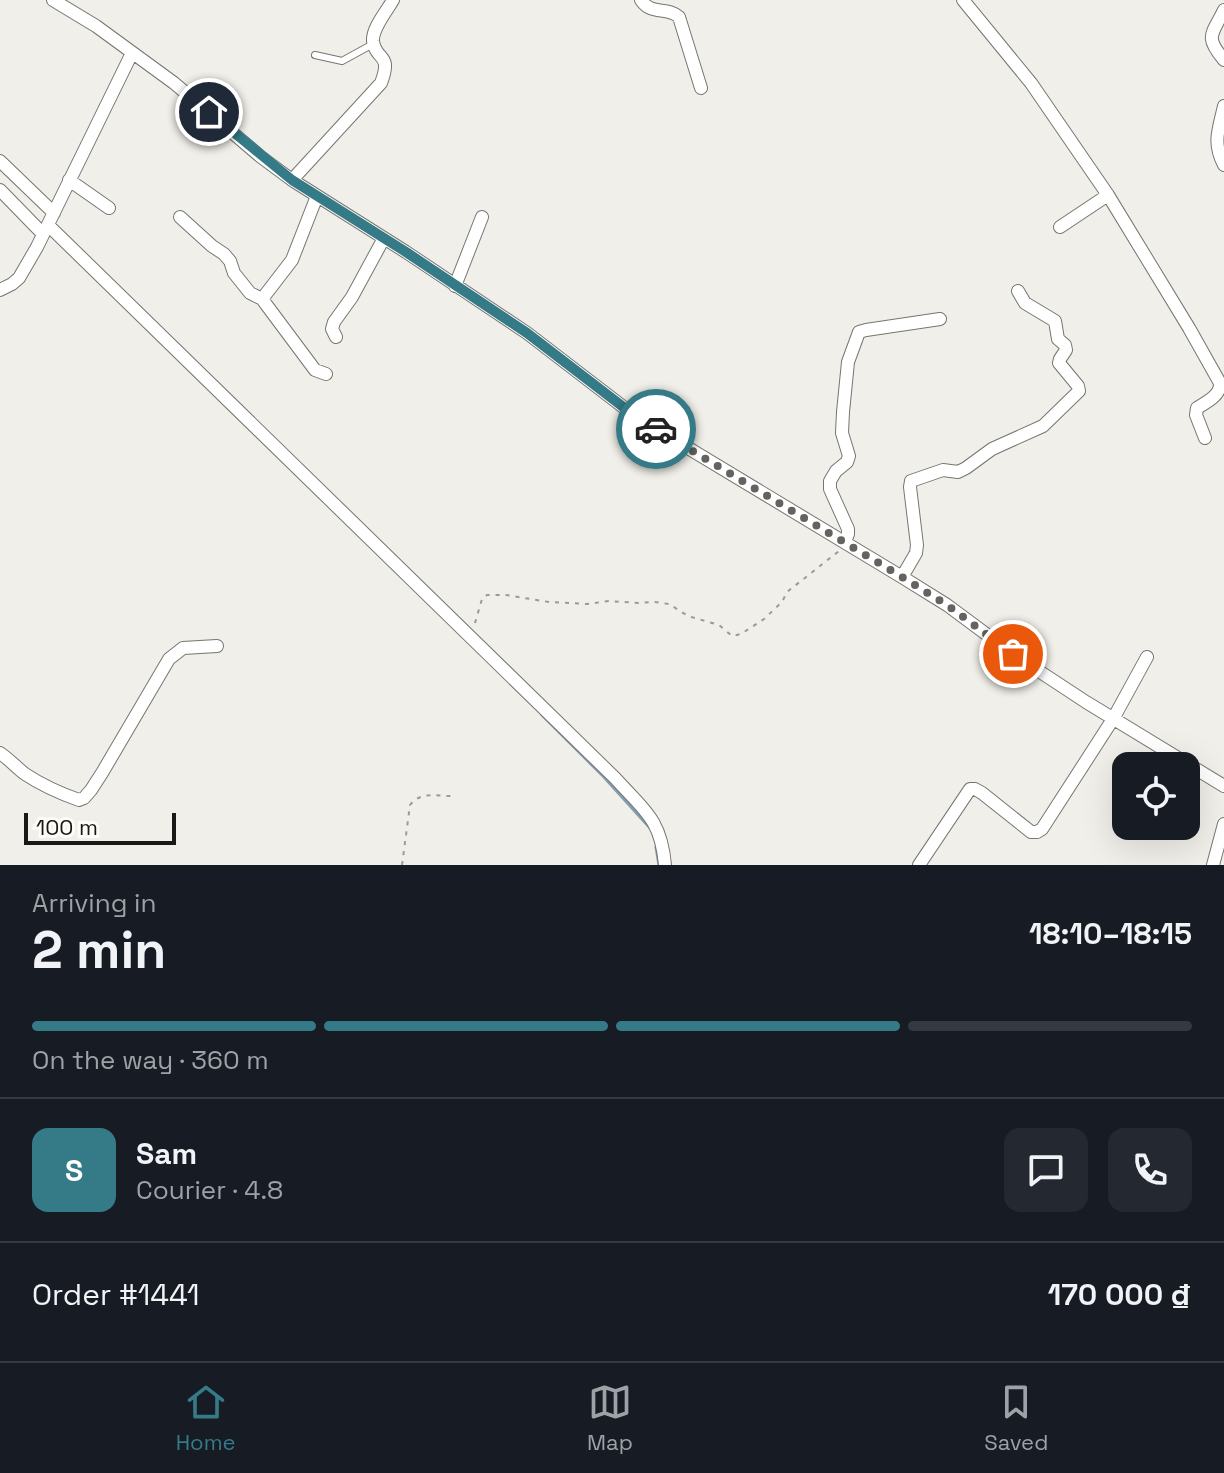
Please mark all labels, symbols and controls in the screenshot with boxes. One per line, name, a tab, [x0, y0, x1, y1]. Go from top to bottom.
pin	[175, 78, 243, 146]
icon: home	[187, 90, 231, 134]
courier	[616, 389, 696, 469]
icon: car	[634, 407, 678, 451]
pin	[979, 620, 1047, 688]
icon: bag	[991, 632, 1035, 676]
map controls	[1112, 752, 1200, 840]
button: locate	[1112, 752, 1200, 840]
scale bar	[24, 809, 176, 845]
text: 100 m	[36, 813, 98, 841]
text: Arriving in	[32, 886, 156, 920]
text: 18:10–18:15	[1029, 914, 1192, 953]
text: 2 min	[32, 917, 166, 983]
text: On the way · 360 m	[32, 1043, 269, 1077]
button: chat	[1004, 1128, 1088, 1212]
button: phone	[1108, 1128, 1192, 1212]
text: Sam	[136, 1134, 197, 1173]
text: S	[65, 1151, 83, 1190]
text: Courier · 4.8	[136, 1173, 283, 1207]
text: Order #1441	[32, 1275, 200, 1314]
text: 170 000 ₫	[1048, 1275, 1192, 1314]
tab: Home	[176, 1380, 236, 1456]
tab: Map	[587, 1380, 633, 1456]
tab: Saved	[984, 1380, 1048, 1456]

